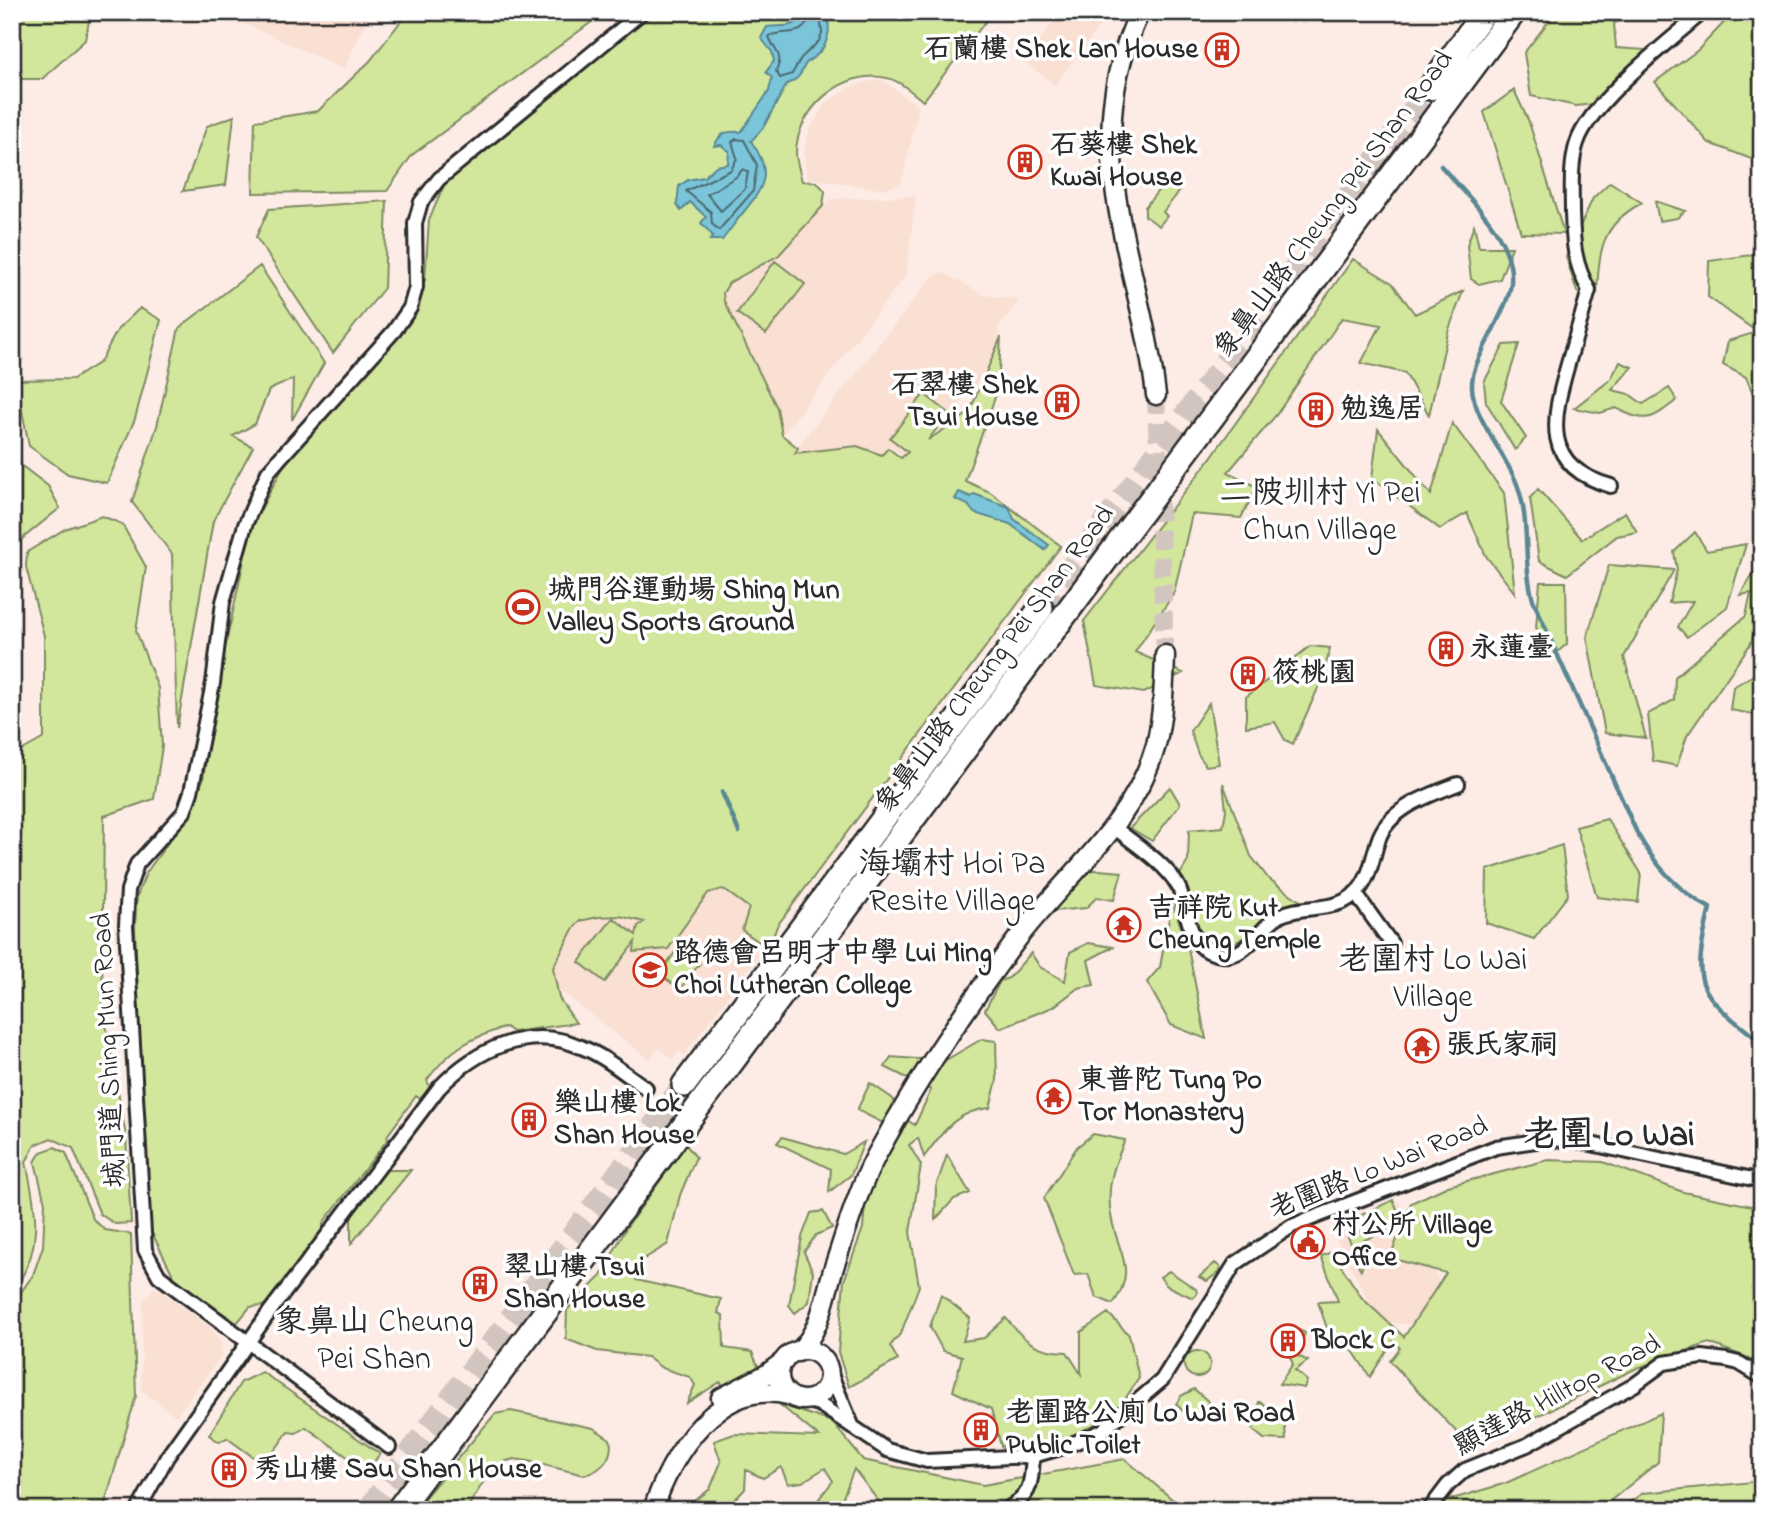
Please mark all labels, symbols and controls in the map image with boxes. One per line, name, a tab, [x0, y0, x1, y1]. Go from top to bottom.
place label: 石蘭樓 Shek Lan House	[924, 30, 1199, 71]
building icon: 石蘭樓 Shek Lan House	[1203, 31, 1241, 69]
street label: 象鼻山路 Cheung Pei Shan Road	[1205, 42, 1465, 368]
place label: 石葵樓 Shek Kwai House	[1050, 126, 1198, 199]
building icon: 石葵樓 Shek Kwai House	[1006, 143, 1044, 181]
place label: 石翠樓 Shek Tsui House	[891, 366, 1039, 439]
building icon: 石翠樓 Shek Tsui House	[1043, 383, 1081, 421]
place label: 勉逸居	[1340, 390, 1424, 431]
building icon: 勉逸居	[1297, 391, 1335, 429]
district label: 二陂圳村 Yi Pei Chun Village	[1219, 471, 1421, 555]
street label: 象鼻山路 Cheung Pei Shan Road	[866, 497, 1126, 823]
place label: 城門谷運動場 Shing Mun Valley Sports Ground	[547, 571, 840, 644]
sports icon: 城門谷運動場 Shing Mun Valley Sports Ground	[504, 588, 542, 626]
place label: 永蓮臺	[1470, 629, 1554, 670]
building icon: 永蓮臺	[1427, 630, 1465, 668]
place label: 筱桃園	[1272, 654, 1356, 695]
building icon: 筱桃園	[1229, 655, 1267, 693]
district label: 海壩村 Hoi Pa Resite Village	[859, 842, 1045, 926]
place label: 吉祥院 Kut Cheung Temple	[1148, 889, 1322, 963]
temple icon: 吉祥院 Kut Cheung Temple	[1105, 906, 1143, 944]
street label: 城門道 Shing Mun Road	[82, 911, 138, 1189]
place label: 路德會呂明才中學 Lui Ming Choi Lutheran College	[674, 934, 992, 1008]
district label: 老圍村 Lo Wai Village	[1339, 938, 1527, 1022]
school or university icon: 路德會呂明才中學 Lui Ming Choi Lutheran College	[631, 951, 669, 989]
place label: 張氏家祠	[1446, 1026, 1558, 1067]
temple icon: 張氏家祠	[1403, 1027, 1441, 1065]
place label: 東普陀 Tung Po Tor Monastery	[1078, 1061, 1262, 1134]
temple icon: 東普陀 Tung Po Tor Monastery	[1035, 1078, 1073, 1116]
place label: 樂山樓 Lok Shan House	[554, 1084, 696, 1157]
building icon: 樂山樓 Lok Shan House	[510, 1101, 548, 1139]
street label: 老圍路 Lo Wai Road	[1263, 1106, 1495, 1232]
district label: 老圍 Lo Wai	[1524, 1111, 1694, 1162]
place label: 村公所 Village Office	[1332, 1206, 1494, 1279]
public building icon: 村公所 Village Office	[1289, 1223, 1327, 1261]
place label: 翠山樓 Tsui Shan House	[504, 1248, 646, 1321]
building icon: 翠山樓 Tsui Shan House	[461, 1265, 499, 1303]
district label: 象鼻山 Cheung Pei Shan	[274, 1300, 474, 1384]
place label: Block C	[1310, 1321, 1396, 1362]
building icon: Block C	[1269, 1322, 1307, 1360]
street label: 顯達路 Hilltop Road	[1447, 1324, 1669, 1468]
place label: 老圍路公廁 Lo Wai Road Public Toilet	[1006, 1394, 1295, 1467]
building icon: 老圍路公廁 Lo Wai Road Public Toilet	[962, 1411, 1000, 1449]
place label: 秀山樓 Sau Shan House	[254, 1450, 543, 1491]
building icon: 秀山樓 Sau Shan House	[210, 1451, 248, 1489]

